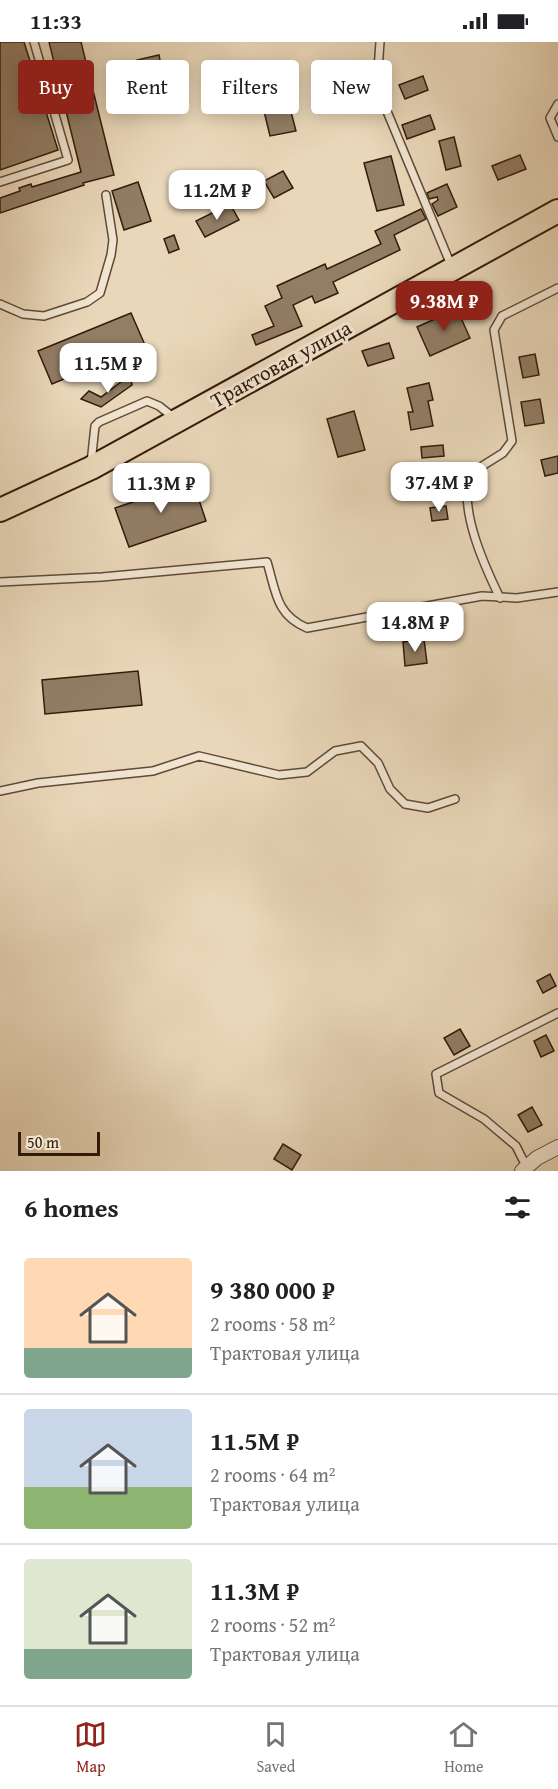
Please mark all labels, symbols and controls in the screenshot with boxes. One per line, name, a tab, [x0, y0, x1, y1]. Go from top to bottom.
text: 11:33	[30, 5, 82, 37]
chip: Buy	[18, 60, 94, 114]
chip: Rent	[106, 60, 189, 114]
chip: Filters	[201, 60, 299, 114]
chip: New	[311, 60, 392, 114]
pin: 11.2M ₽	[162, 170, 272, 221]
text: 11.2M ₽	[183, 175, 251, 204]
pin: 9.38M ₽	[389, 281, 499, 332]
text: 9.38M ₽	[410, 286, 478, 315]
street label: Трактовая улица	[205, 312, 357, 415]
pin: 11.5M ₽	[53, 343, 163, 394]
text: 11.5M ₽	[74, 348, 142, 377]
pin: 37.4M ₽	[384, 462, 494, 513]
pin: 11.3M ₽	[106, 463, 216, 514]
text: 37.4M ₽	[405, 467, 473, 496]
text: 11.3M ₽	[127, 468, 195, 497]
pin: 14.8M ₽	[360, 602, 470, 653]
text: 14.8M ₽	[381, 607, 449, 636]
scale bar	[18, 1129, 100, 1156]
text: 50 m	[27, 1130, 59, 1154]
text: 6 homes	[24, 1188, 119, 1227]
icon: filters	[501, 1191, 534, 1224]
text: 9 380 000 ₽	[210, 1270, 335, 1309]
icon: home	[72, 1282, 144, 1354]
text: 2 rooms · 58 m²	[210, 1309, 336, 1338]
text: Трактовая улица	[210, 1338, 360, 1367]
text: 11.5M ₽	[210, 1421, 299, 1460]
icon: home	[72, 1433, 144, 1505]
text: 2 rooms · 64 m²	[210, 1460, 336, 1489]
text: Трактовая улица	[210, 1489, 360, 1518]
text: 11.3M ₽	[210, 1571, 299, 1610]
icon: home	[72, 1583, 144, 1655]
text: 2 rooms · 52 m²	[210, 1610, 336, 1639]
text: Трактовая улица	[210, 1639, 360, 1668]
tab: Map	[74, 1718, 107, 1778]
tab: Saved	[256, 1718, 295, 1778]
tab: Home	[444, 1718, 484, 1778]

